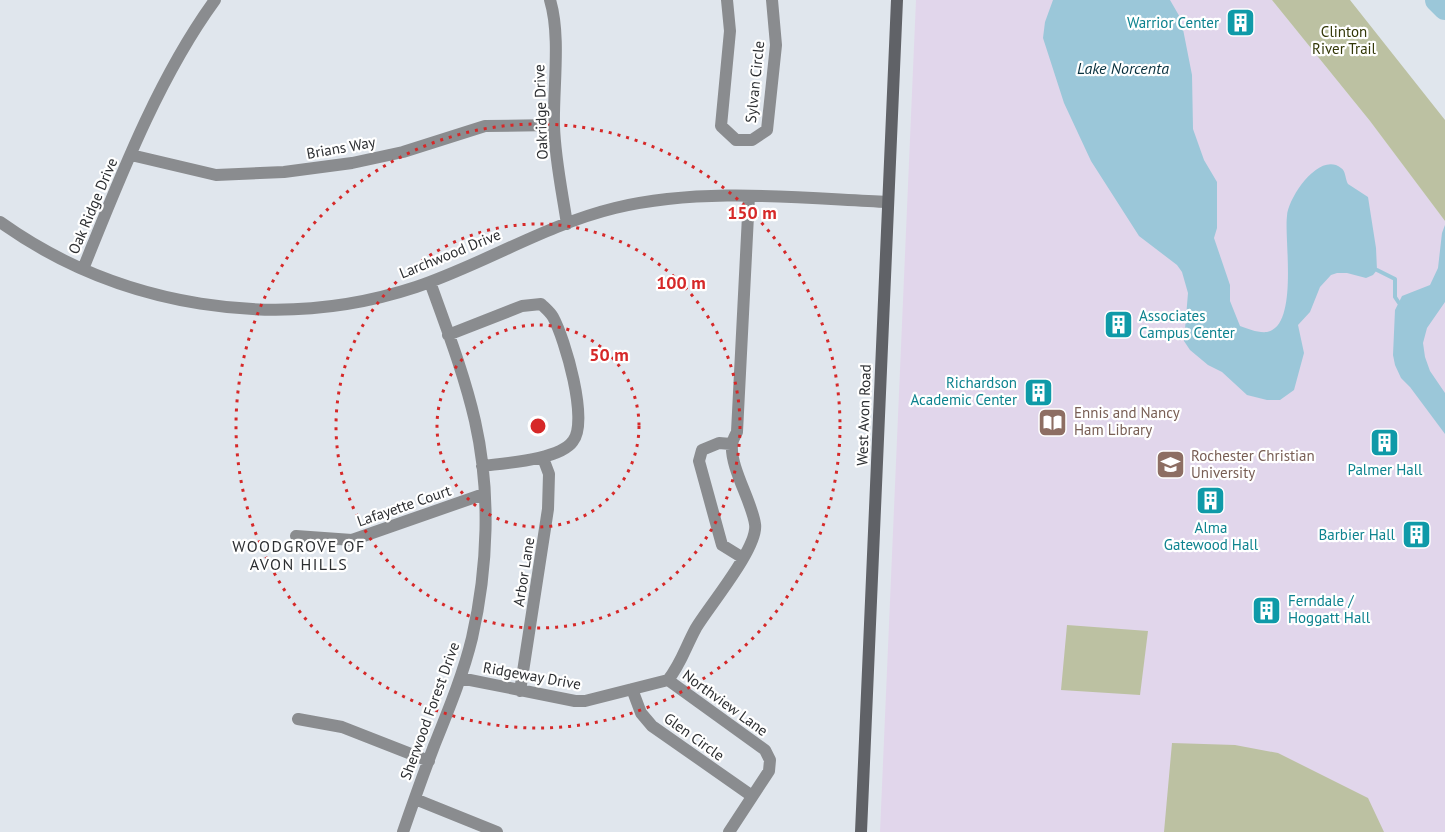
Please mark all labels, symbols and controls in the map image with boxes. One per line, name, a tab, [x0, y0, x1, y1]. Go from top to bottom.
building icon: Warrior Center	[1224, 7, 1256, 39]
place label: Warrior Center	[1127, 13, 1219, 32]
park label: Clinton River Trail	[1312, 22, 1377, 58]
street label: Sylvan Circle	[741, 40, 768, 124]
water label: Lake Norcenta	[1077, 58, 1169, 78]
street label: Oakridge Drive	[529, 64, 552, 160]
street label: Brians Way	[305, 132, 377, 163]
street label: Oak Ridge Drive	[64, 155, 121, 257]
text: 150 m	[727, 201, 777, 224]
street label: Larchwood Drive	[396, 225, 503, 283]
text: 100 m	[656, 271, 706, 294]
place label: Associates Campus Center	[1139, 306, 1235, 342]
building icon: Associates Campus Center	[1102, 309, 1134, 341]
text: 50 m	[589, 343, 629, 366]
street label: West Avon Road	[852, 364, 875, 466]
place label: Richardson Academic Center	[910, 373, 1017, 409]
building icon: Richardson Academic Center	[1022, 376, 1054, 408]
place label: Ennis and Nancy Ham Library	[1074, 403, 1180, 439]
library icon: Ennis and Nancy Ham Library	[1037, 406, 1069, 438]
centre of rings	[528, 416, 548, 436]
building icon: Palmer Hall	[1369, 427, 1401, 459]
place label: Rochester Christian University	[1191, 446, 1315, 482]
school or university icon: Rochester Christian University	[1154, 449, 1186, 481]
place label: Palmer Hall	[1348, 460, 1423, 479]
street label: Lafayette Court	[354, 481, 453, 530]
building icon: Alma Gatewood Hall	[1195, 485, 1227, 517]
place label: Alma Gatewood Hall	[1164, 518, 1259, 554]
building icon: Barbier Hall	[1400, 519, 1432, 551]
place label: Barbier Hall	[1319, 525, 1396, 544]
district label: WOODGROVE OF AVON HILLS	[232, 536, 366, 574]
street label: Arbor Lane	[509, 536, 538, 608]
place label: Ferndale / Hoggatt Hall	[1288, 591, 1371, 627]
building icon: Ferndale / Hoggatt Hall	[1251, 594, 1283, 626]
street label: Sherwood Forest Drive	[396, 639, 463, 782]
street label: Ridgeway Drive	[482, 658, 583, 693]
street label: Northview Lane	[679, 665, 772, 740]
street label: Glen Circle	[660, 708, 728, 765]

